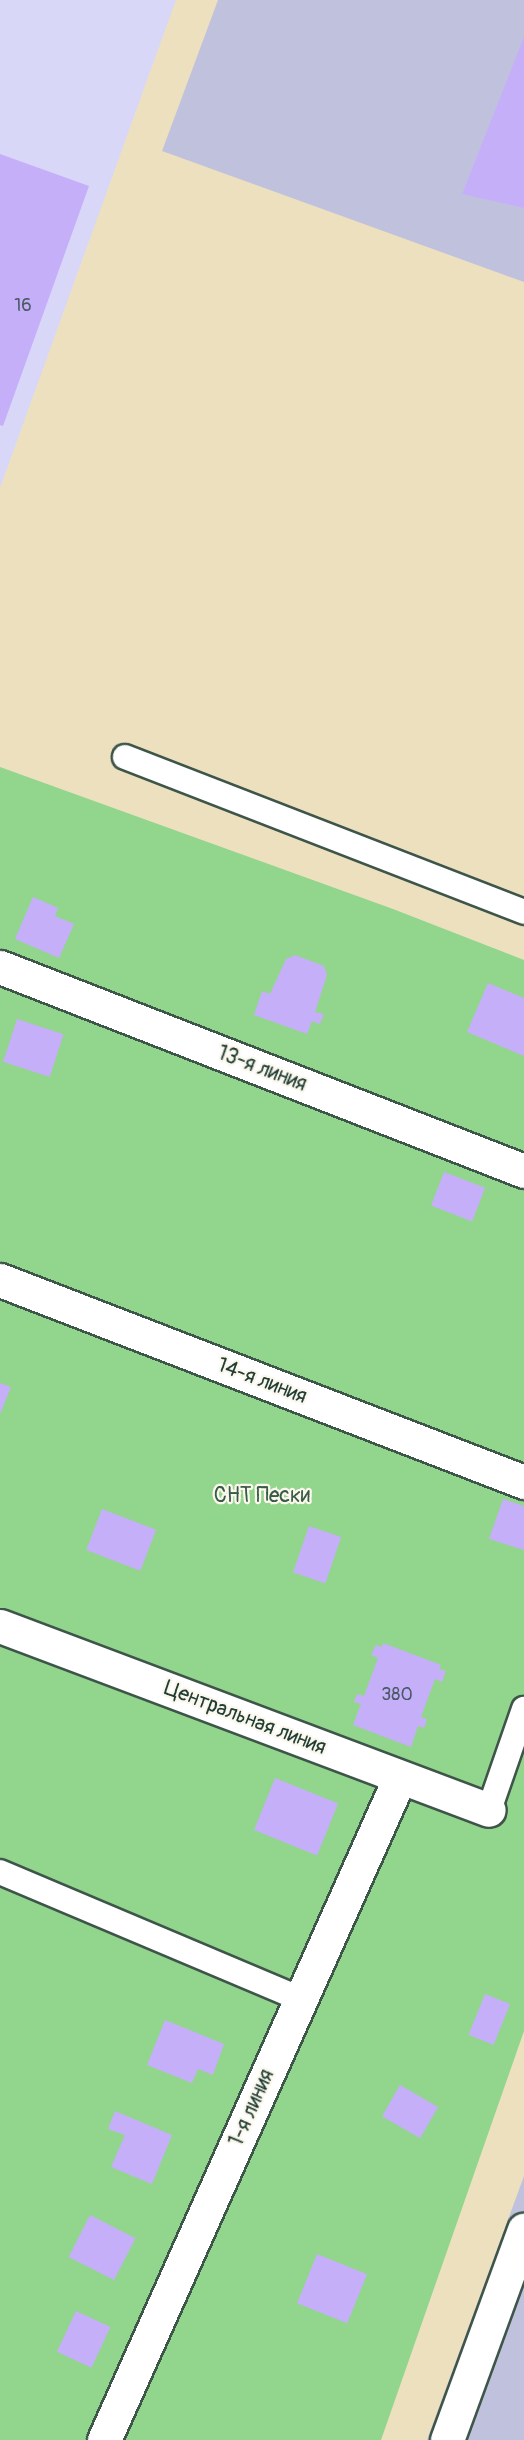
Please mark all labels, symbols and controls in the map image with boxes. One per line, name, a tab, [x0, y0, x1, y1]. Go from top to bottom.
house number: 16	[14, 295, 32, 317]
street label: 13-я линия	[214, 1041, 310, 1097]
street label: 14-я линия	[214, 1352, 310, 1410]
park label: СНТ Пески	[214, 1483, 310, 1509]
street label: Центральная линия	[160, 1676, 330, 1760]
house number: 380	[381, 1684, 413, 1706]
street label: 1-я линия	[224, 2066, 280, 2150]

